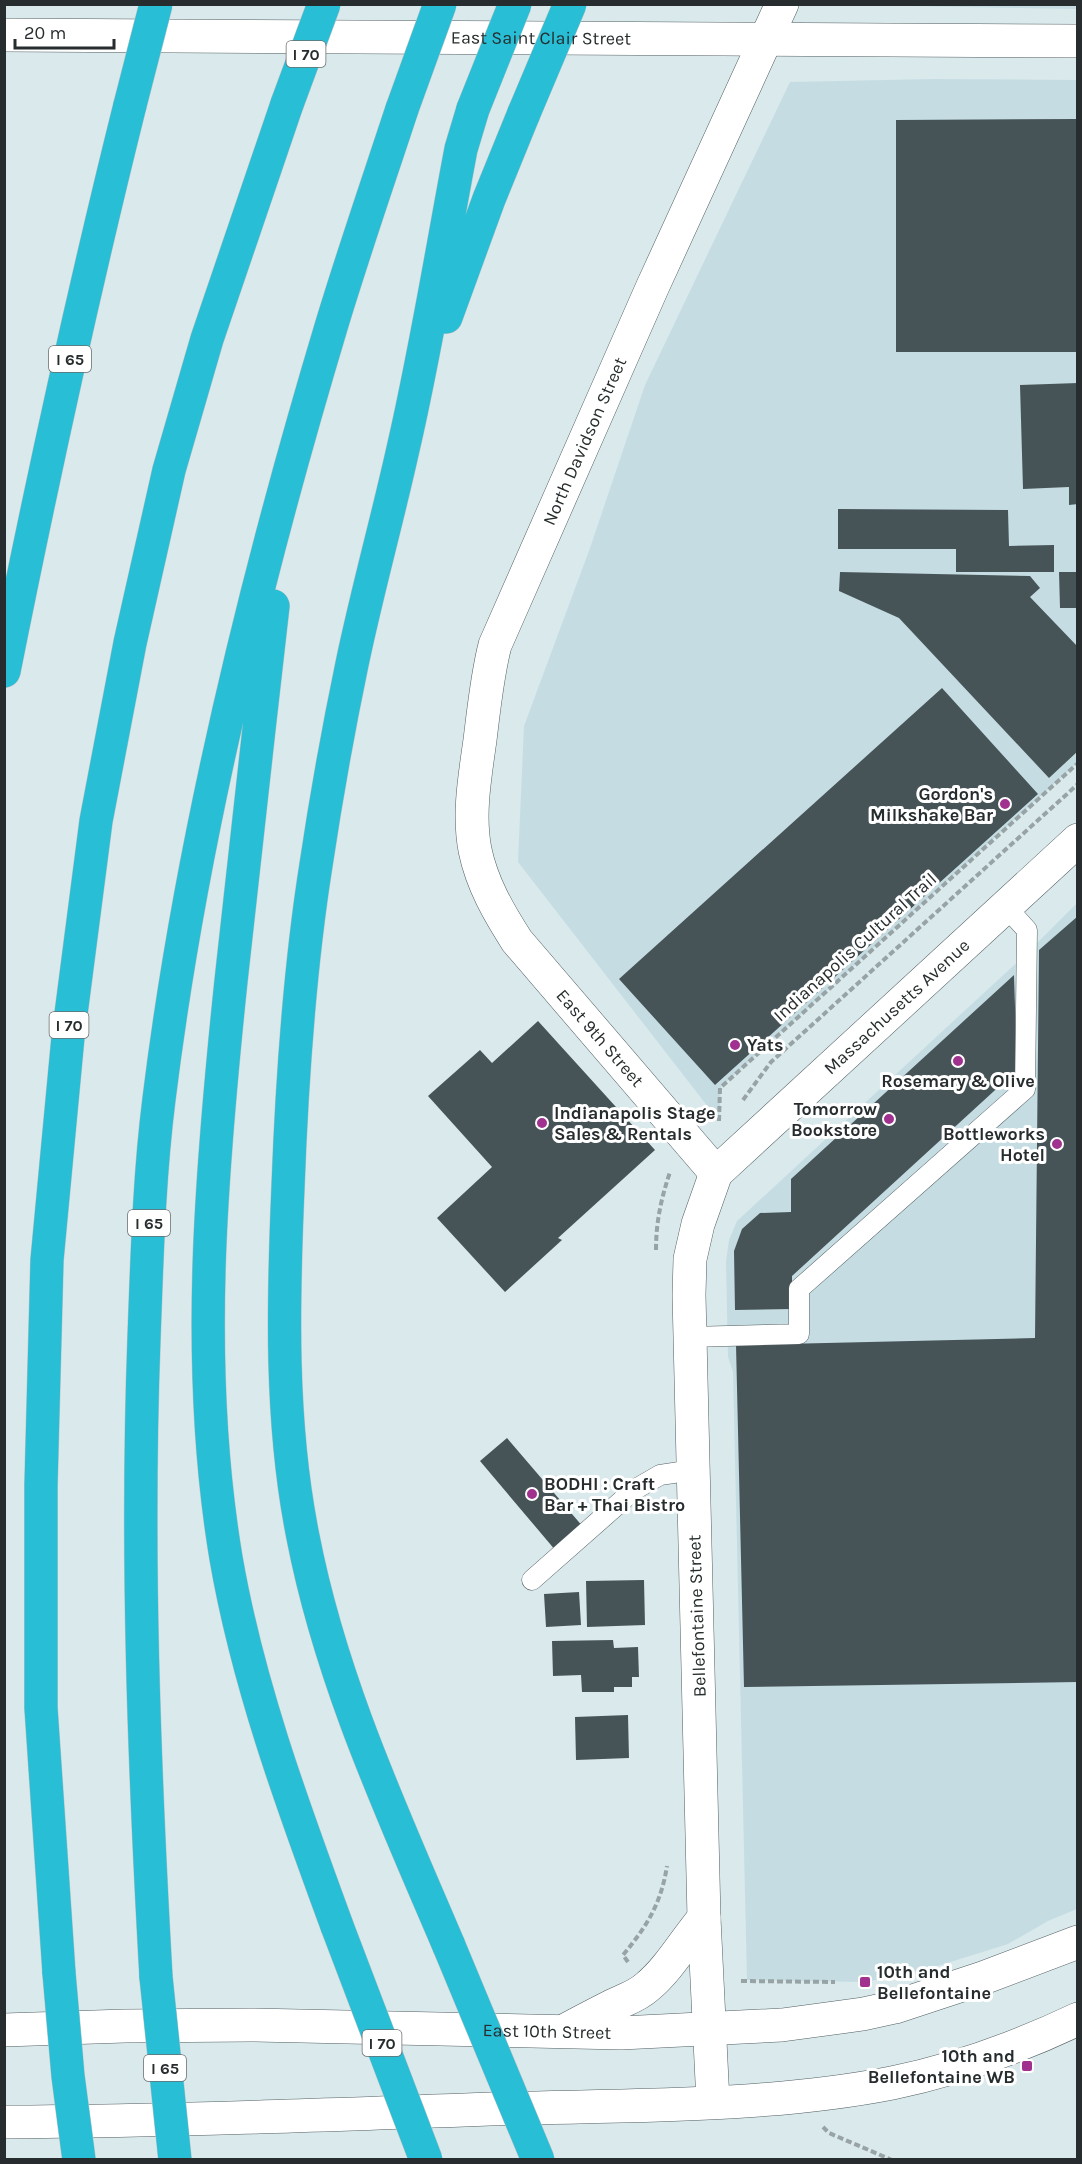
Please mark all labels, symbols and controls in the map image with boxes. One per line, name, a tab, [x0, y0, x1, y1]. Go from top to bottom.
scale bar	[15, 12, 114, 50]
text: 20 m	[24, 22, 66, 44]
street label: East Saint Clair Street	[451, 26, 631, 50]
road number: I 70	[286, 41, 326, 67]
road number: I 65	[49, 346, 91, 372]
street label: North Davidson Street	[538, 354, 631, 529]
place label: Gordon's Milkshake Bar	[870, 783, 993, 826]
marker: Gordon's Milkshake Bar	[998, 797, 1012, 811]
street label: Indianapolis Cultural Trail	[769, 868, 941, 1026]
street label: Massachusetts Avenue	[819, 934, 974, 1079]
street label: East 9th Street	[552, 985, 649, 1092]
road number: I 70	[50, 1012, 88, 1038]
place label: Yats	[747, 1034, 783, 1056]
marker: Yats	[728, 1038, 742, 1052]
marker: Rosemary & Olive	[951, 1054, 965, 1068]
place label: Rosemary & Olive	[881, 1070, 1035, 1092]
place label: Tomorrow Bookstore	[791, 1098, 877, 1141]
place label: Indianapolis Stage Sales & Rentals	[554, 1102, 716, 1145]
marker: Tomorrow Bookstore	[882, 1112, 896, 1126]
marker: Indianapolis Stage Sales & Rentals	[535, 1116, 549, 1130]
place label: Bottleworks Hotel	[943, 1123, 1045, 1166]
marker: Bottleworks Hotel	[1050, 1137, 1064, 1151]
road number: I 65	[128, 1210, 170, 1236]
place label: BODHI : Craft Bar + Thai Bistro	[544, 1473, 685, 1516]
marker: BODHI : Craft Bar + Thai Bistro	[525, 1487, 539, 1501]
street label: Bellefontaine Street	[683, 1534, 711, 1698]
place label: 10th and Bellefontaine	[877, 1961, 991, 2004]
marker: 10th and Bellefontaine	[858, 1975, 872, 1989]
street label: East 10th Street	[482, 2019, 612, 2044]
road number: I 70	[362, 2030, 401, 2056]
place label: 10th and Bellefontaine WB	[868, 2045, 1015, 2088]
road number: I 65	[144, 2055, 186, 2081]
marker: 10th and Bellefontaine WB	[1020, 2059, 1034, 2073]

